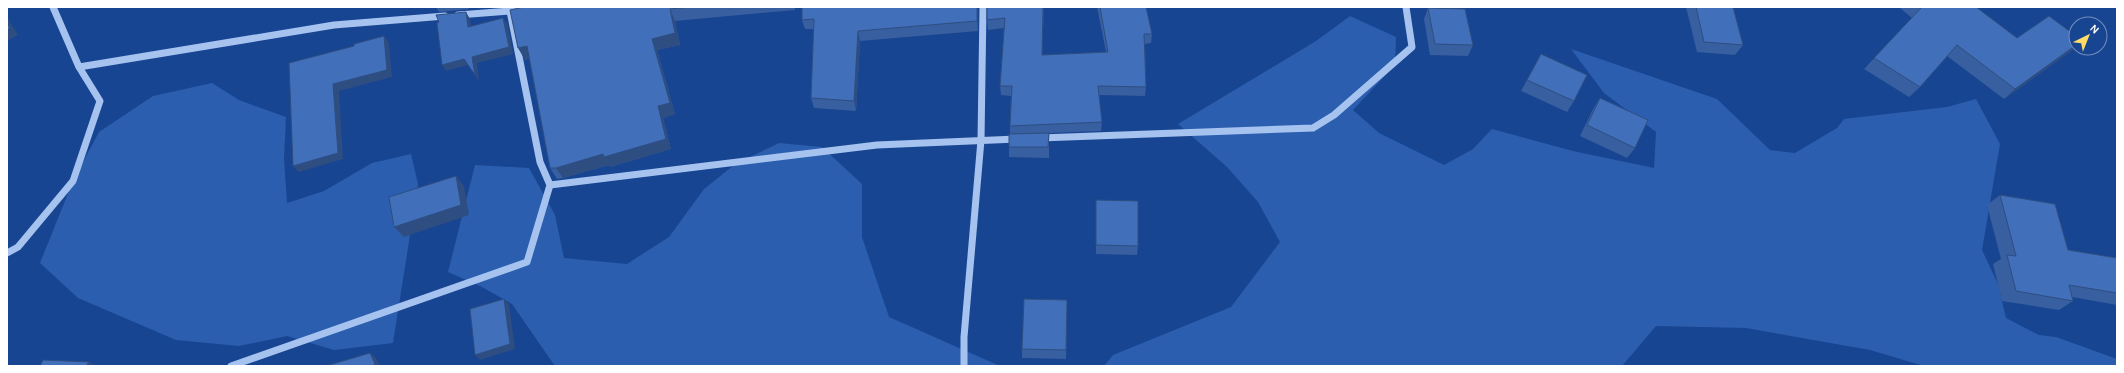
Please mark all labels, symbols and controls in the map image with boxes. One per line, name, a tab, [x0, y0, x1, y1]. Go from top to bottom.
north arrow	[2068, 16, 2108, 56]
text: N	[2087, 22, 2102, 36]

